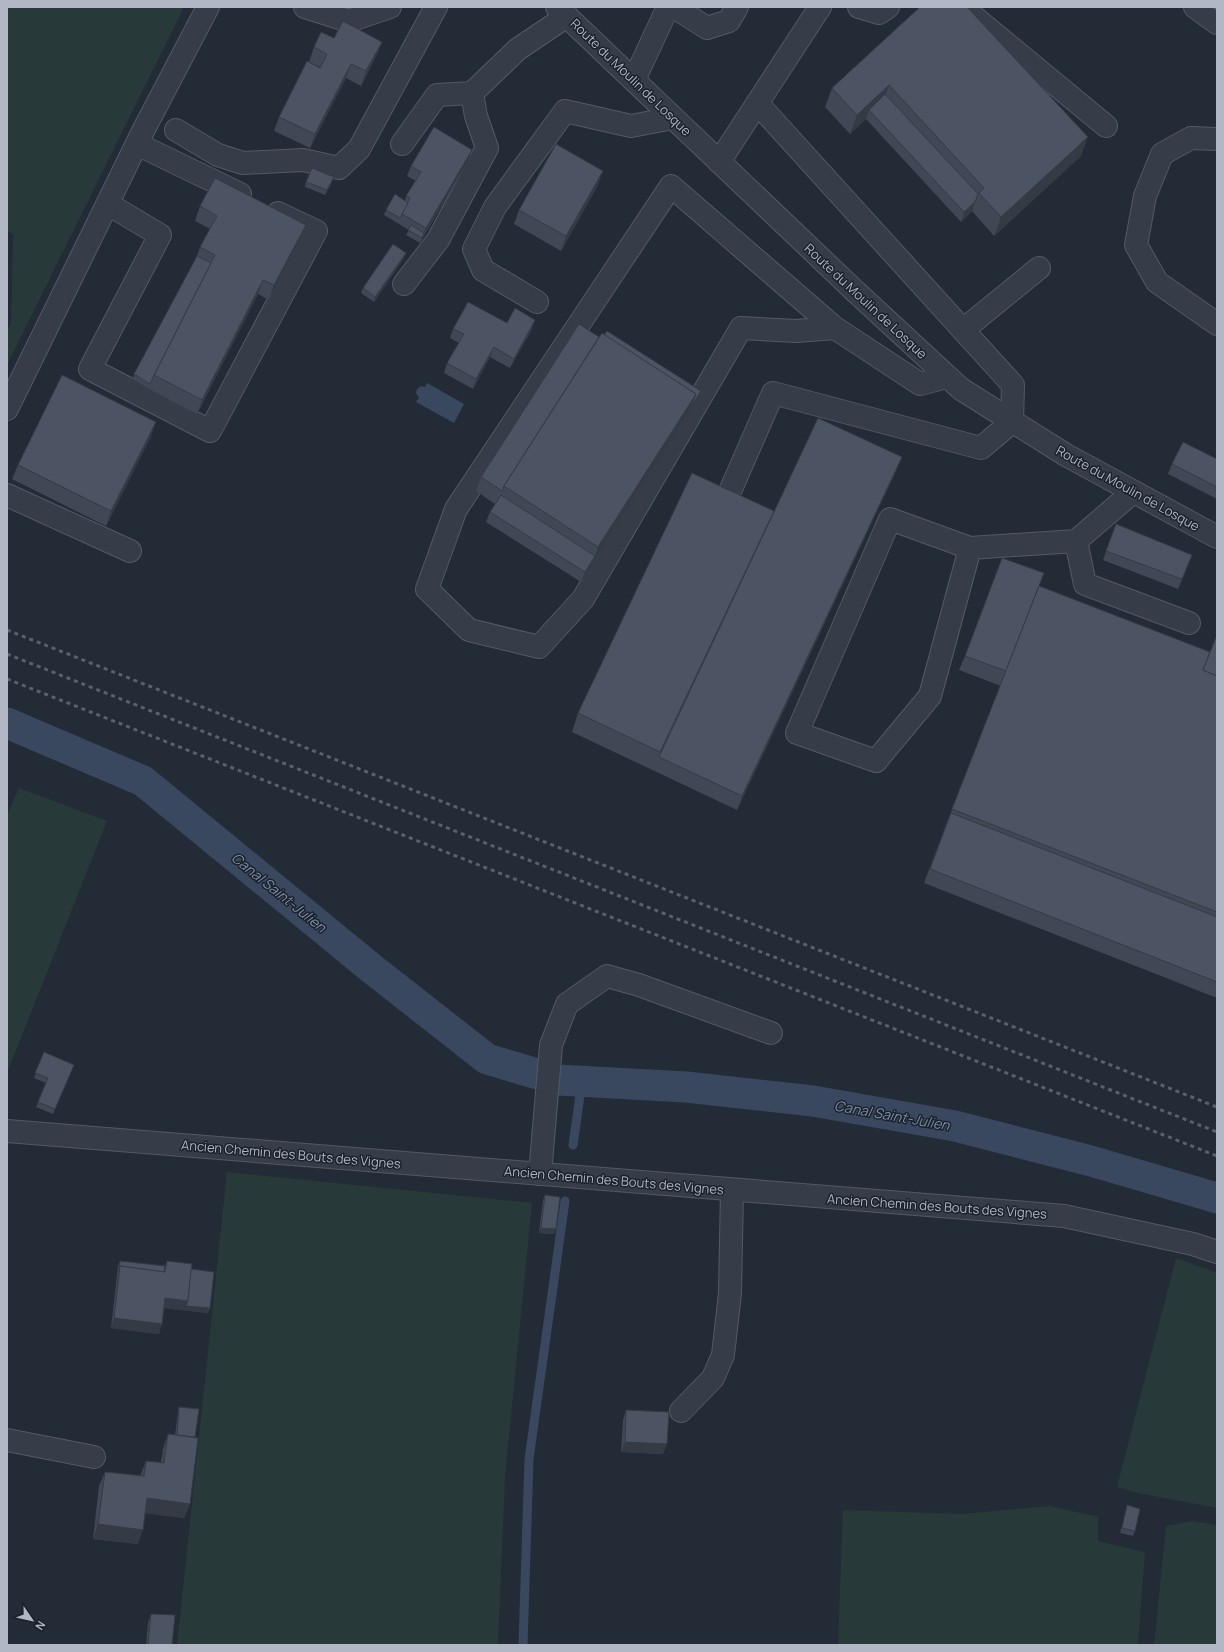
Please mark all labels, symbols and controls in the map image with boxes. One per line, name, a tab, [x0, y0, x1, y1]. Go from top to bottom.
street label: Route du Moulin de Losque	[567, 14, 696, 140]
street label: Route du Moulin de Losque	[801, 239, 931, 363]
street label: Route du Moulin de Losque	[1053, 441, 1203, 535]
water label: Canal Saint-Julien	[228, 848, 331, 937]
water label: Canal Saint-Julien	[833, 1096, 952, 1135]
street label: Ancien Chemin des Bouts des Vignes	[180, 1135, 402, 1173]
street label: Ancien Chemin des Bouts des Vignes	[503, 1161, 725, 1199]
street label: Ancien Chemin des Bouts des Vignes	[826, 1189, 1048, 1223]
north arrow	[12, 1600, 52, 1640]
text: N	[32, 1618, 49, 1633]

